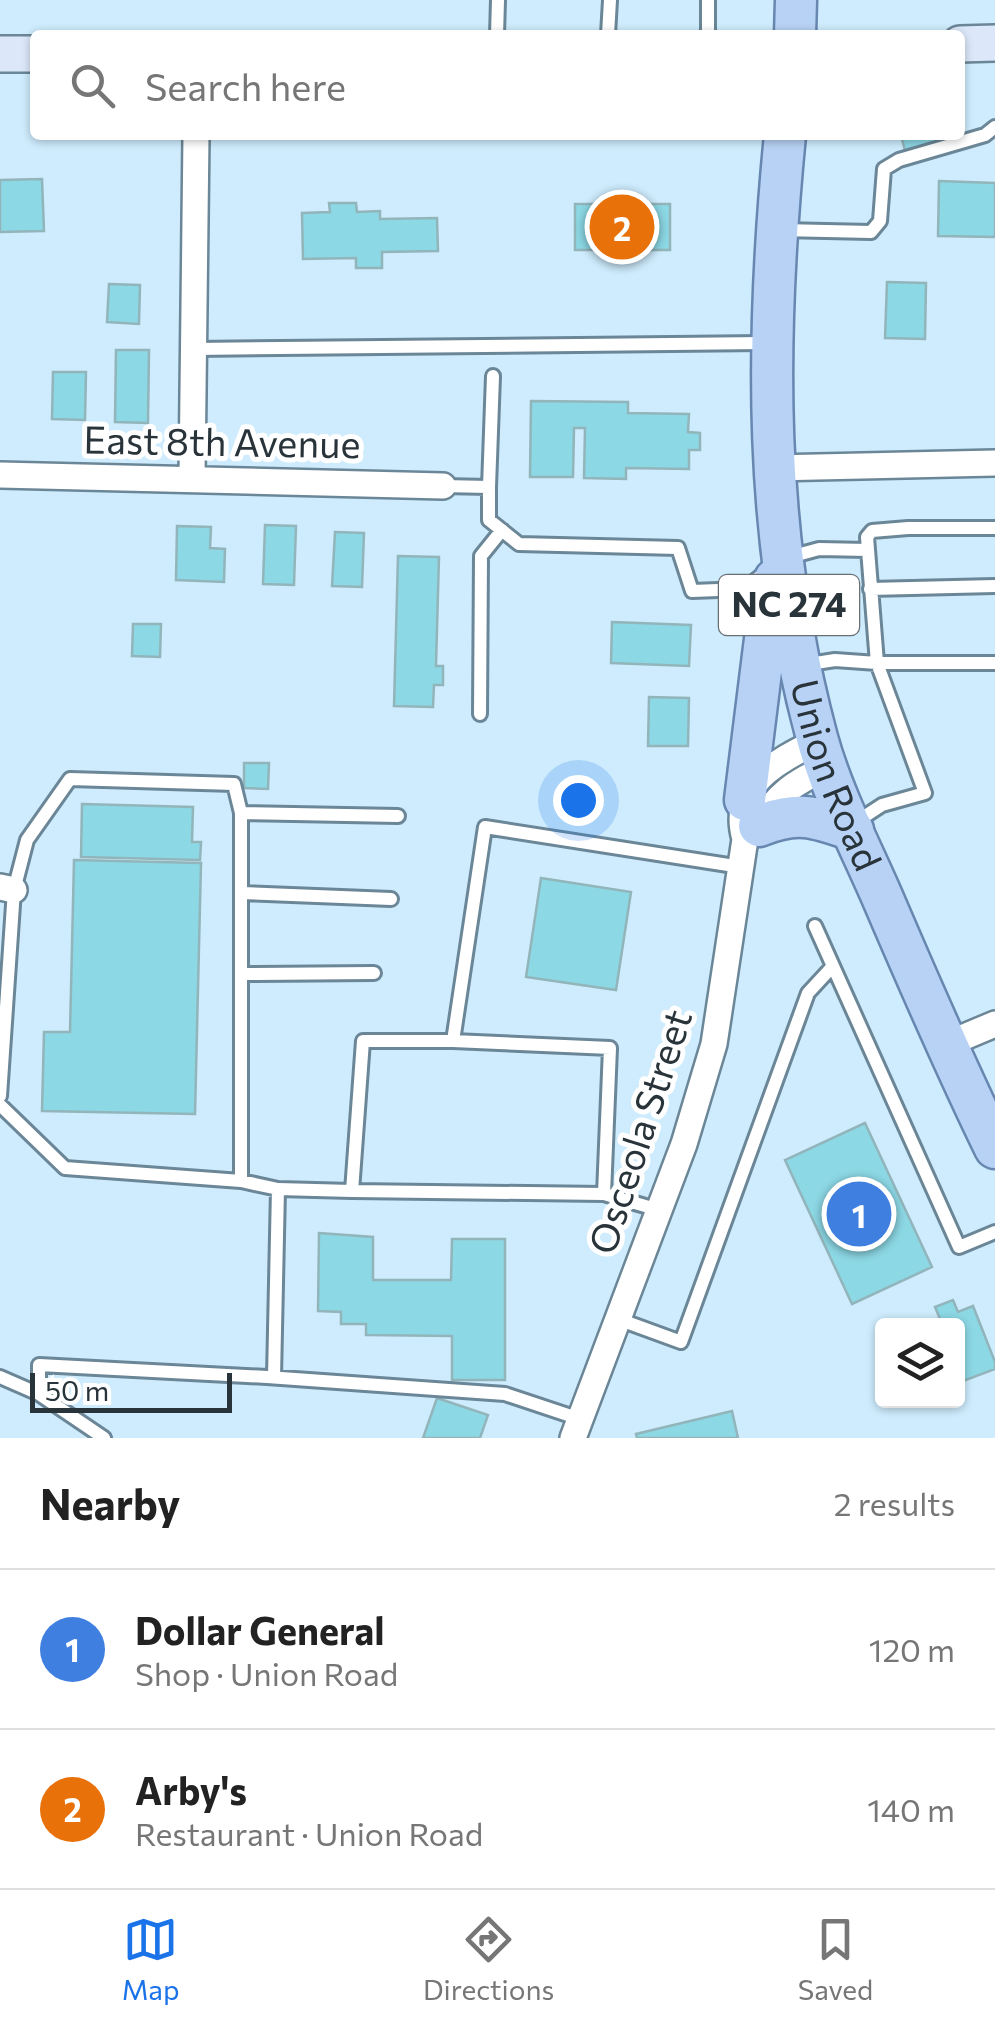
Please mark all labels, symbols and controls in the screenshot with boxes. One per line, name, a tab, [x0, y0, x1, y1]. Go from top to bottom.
search box	[30, 30, 965, 140]
icon: search	[65, 58, 120, 113]
text: Search here	[145, 62, 346, 109]
pin: 2	[590, 190, 654, 264]
street label: East 8th Avenue	[83, 415, 361, 466]
road number: NC 274	[719, 575, 859, 635]
street label: Union Road	[782, 675, 893, 877]
your location	[553, 775, 604, 826]
street label: Osceola Street	[577, 1003, 700, 1259]
pin: 1	[826, 1176, 892, 1252]
map controls	[875, 1318, 965, 1408]
button: layers	[875, 1318, 965, 1408]
scale bar	[30, 1368, 232, 1412]
text: 50 m	[45, 1373, 109, 1407]
text: Nearby	[40, 1477, 180, 1529]
text: 2 results	[834, 1483, 955, 1523]
text: Dollar General	[135, 1606, 385, 1653]
text: 1	[65, 1629, 80, 1669]
text: 120 m	[869, 1629, 955, 1669]
text: Shop · Union Road	[135, 1653, 398, 1693]
text: Arby's	[135, 1766, 247, 1813]
text: 2	[63, 1789, 82, 1829]
text: 140 m	[867, 1789, 955, 1829]
text: Restaurant · Union Road	[135, 1813, 483, 1853]
tab: Map	[122, 1912, 179, 2006]
tab: Directions	[423, 1912, 554, 2006]
tab: Saved	[798, 1912, 873, 2006]

